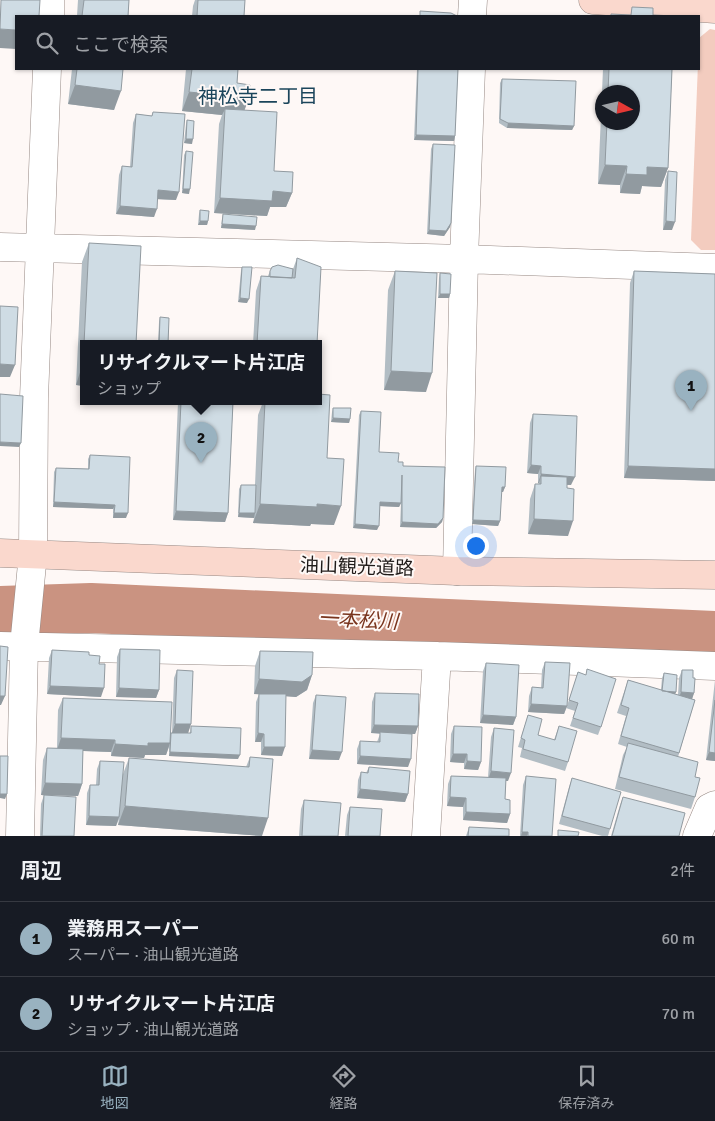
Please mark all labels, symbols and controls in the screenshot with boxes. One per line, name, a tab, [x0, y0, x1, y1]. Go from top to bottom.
search box	[15, 15, 700, 70]
icon: search	[33, 29, 61, 57]
text: ここで検索	[73, 33, 168, 57]
district label: 神松寺二丁目	[198, 84, 318, 109]
north arrow	[595, 85, 640, 130]
popup	[80, 340, 322, 405]
text: リサイクルマート片江店	[97, 351, 305, 375]
pin: 1	[675, 370, 707, 411]
text: ショップ	[97, 379, 161, 399]
pin: 2	[185, 422, 217, 463]
your location	[463, 533, 489, 559]
street label: 油山観光道路	[300, 553, 414, 581]
water label: 一本松川	[317, 605, 401, 635]
text: 周辺	[20, 858, 62, 884]
text: 2件	[670, 861, 695, 881]
text: 業務用スーパー	[67, 917, 200, 941]
text: 1	[32, 929, 40, 949]
text: 60 m	[661, 929, 695, 949]
text: スーパー · 油山観光道路	[67, 945, 239, 965]
text: リサイクルマート片江店	[67, 992, 275, 1016]
text: 2	[32, 1004, 40, 1024]
text: 70 m	[661, 1004, 695, 1024]
text: ショップ · 油山観光道路	[67, 1020, 239, 1040]
tab: 地図	[101, 1062, 129, 1112]
tab: 経路	[330, 1062, 358, 1112]
tab: 保存済み	[559, 1062, 615, 1112]

